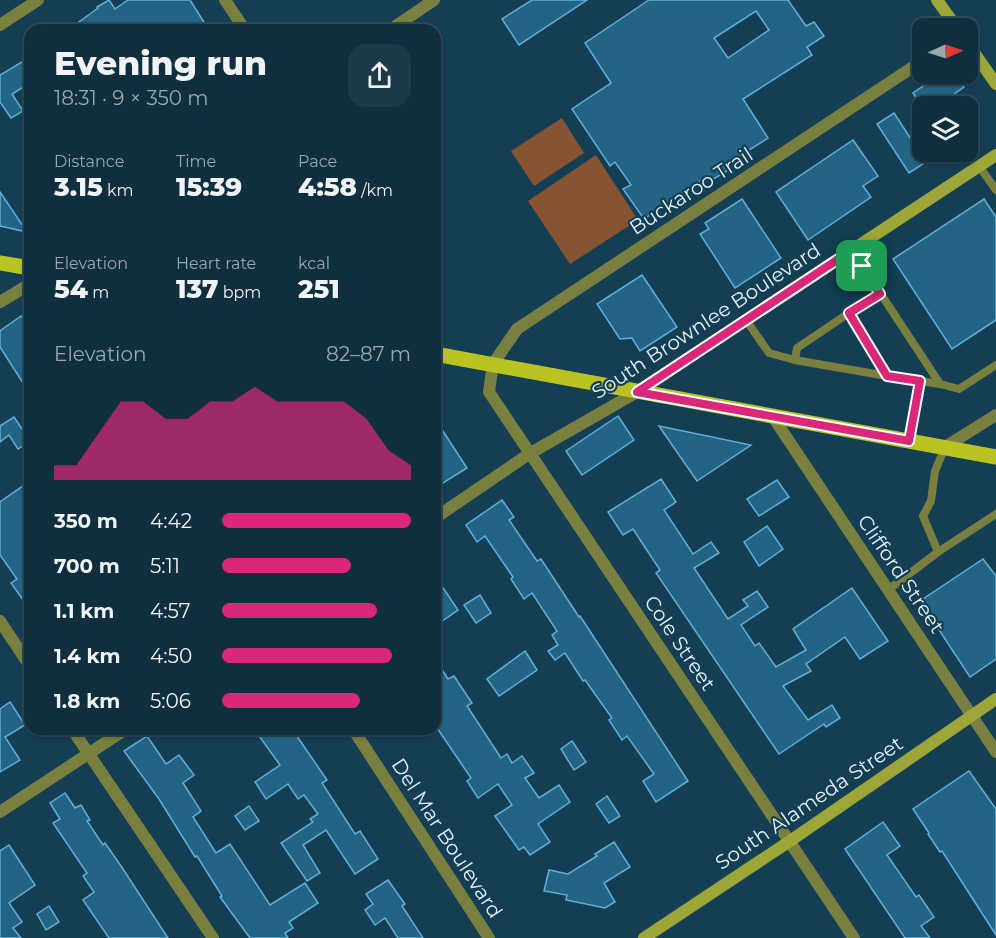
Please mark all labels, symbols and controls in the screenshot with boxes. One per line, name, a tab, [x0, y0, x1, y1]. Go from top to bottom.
north arrow	[912, 18, 978, 84]
map controls	[912, 18, 978, 162]
text: Evening run	[54, 43, 267, 83]
button: share	[348, 44, 411, 107]
text: 18:31 · 9 × 350 m	[54, 86, 209, 110]
button: layers	[912, 96, 978, 162]
street label: Buckaroo Trail	[625, 142, 757, 240]
text: Distance	[54, 152, 124, 171]
text: Time	[176, 152, 216, 171]
text: Pace	[298, 152, 337, 171]
text: 3.15	[54, 171, 103, 203]
text: 15:39	[176, 171, 242, 203]
text: 4:58	[298, 171, 357, 203]
text: km	[103, 181, 134, 200]
text: /km	[357, 181, 393, 200]
street label: South Brownlee Boulevard	[587, 238, 825, 404]
pin	[836, 240, 887, 291]
icon: arrive	[845, 249, 878, 282]
text: Elevation	[54, 254, 128, 273]
text: Heart rate	[176, 254, 256, 273]
text: kcal	[298, 254, 330, 273]
text: 54	[54, 273, 88, 305]
text: 137	[176, 273, 218, 305]
text: 251	[298, 273, 340, 305]
text: m	[88, 283, 109, 302]
text: bpm	[218, 283, 261, 302]
text: Elevation	[54, 342, 146, 366]
text: 82–87 m	[326, 342, 411, 366]
text: 350 m	[54, 509, 118, 533]
text: 4:42	[150, 509, 192, 533]
street label: Clifford Street	[852, 510, 950, 638]
text: 700 m	[54, 554, 120, 578]
text: 5:11	[150, 554, 180, 578]
street label: Cole Street	[639, 591, 721, 695]
text: 1.1 km	[54, 599, 114, 623]
text: 4:57	[150, 599, 190, 623]
text: 1.4 km	[54, 644, 121, 668]
text: 4:50	[150, 644, 192, 668]
text: 1.8 km	[54, 689, 120, 713]
text: 5:06	[150, 689, 191, 713]
street label: South Alameda Street	[711, 731, 907, 875]
street label: Del Mar Boulevard	[386, 754, 508, 922]

